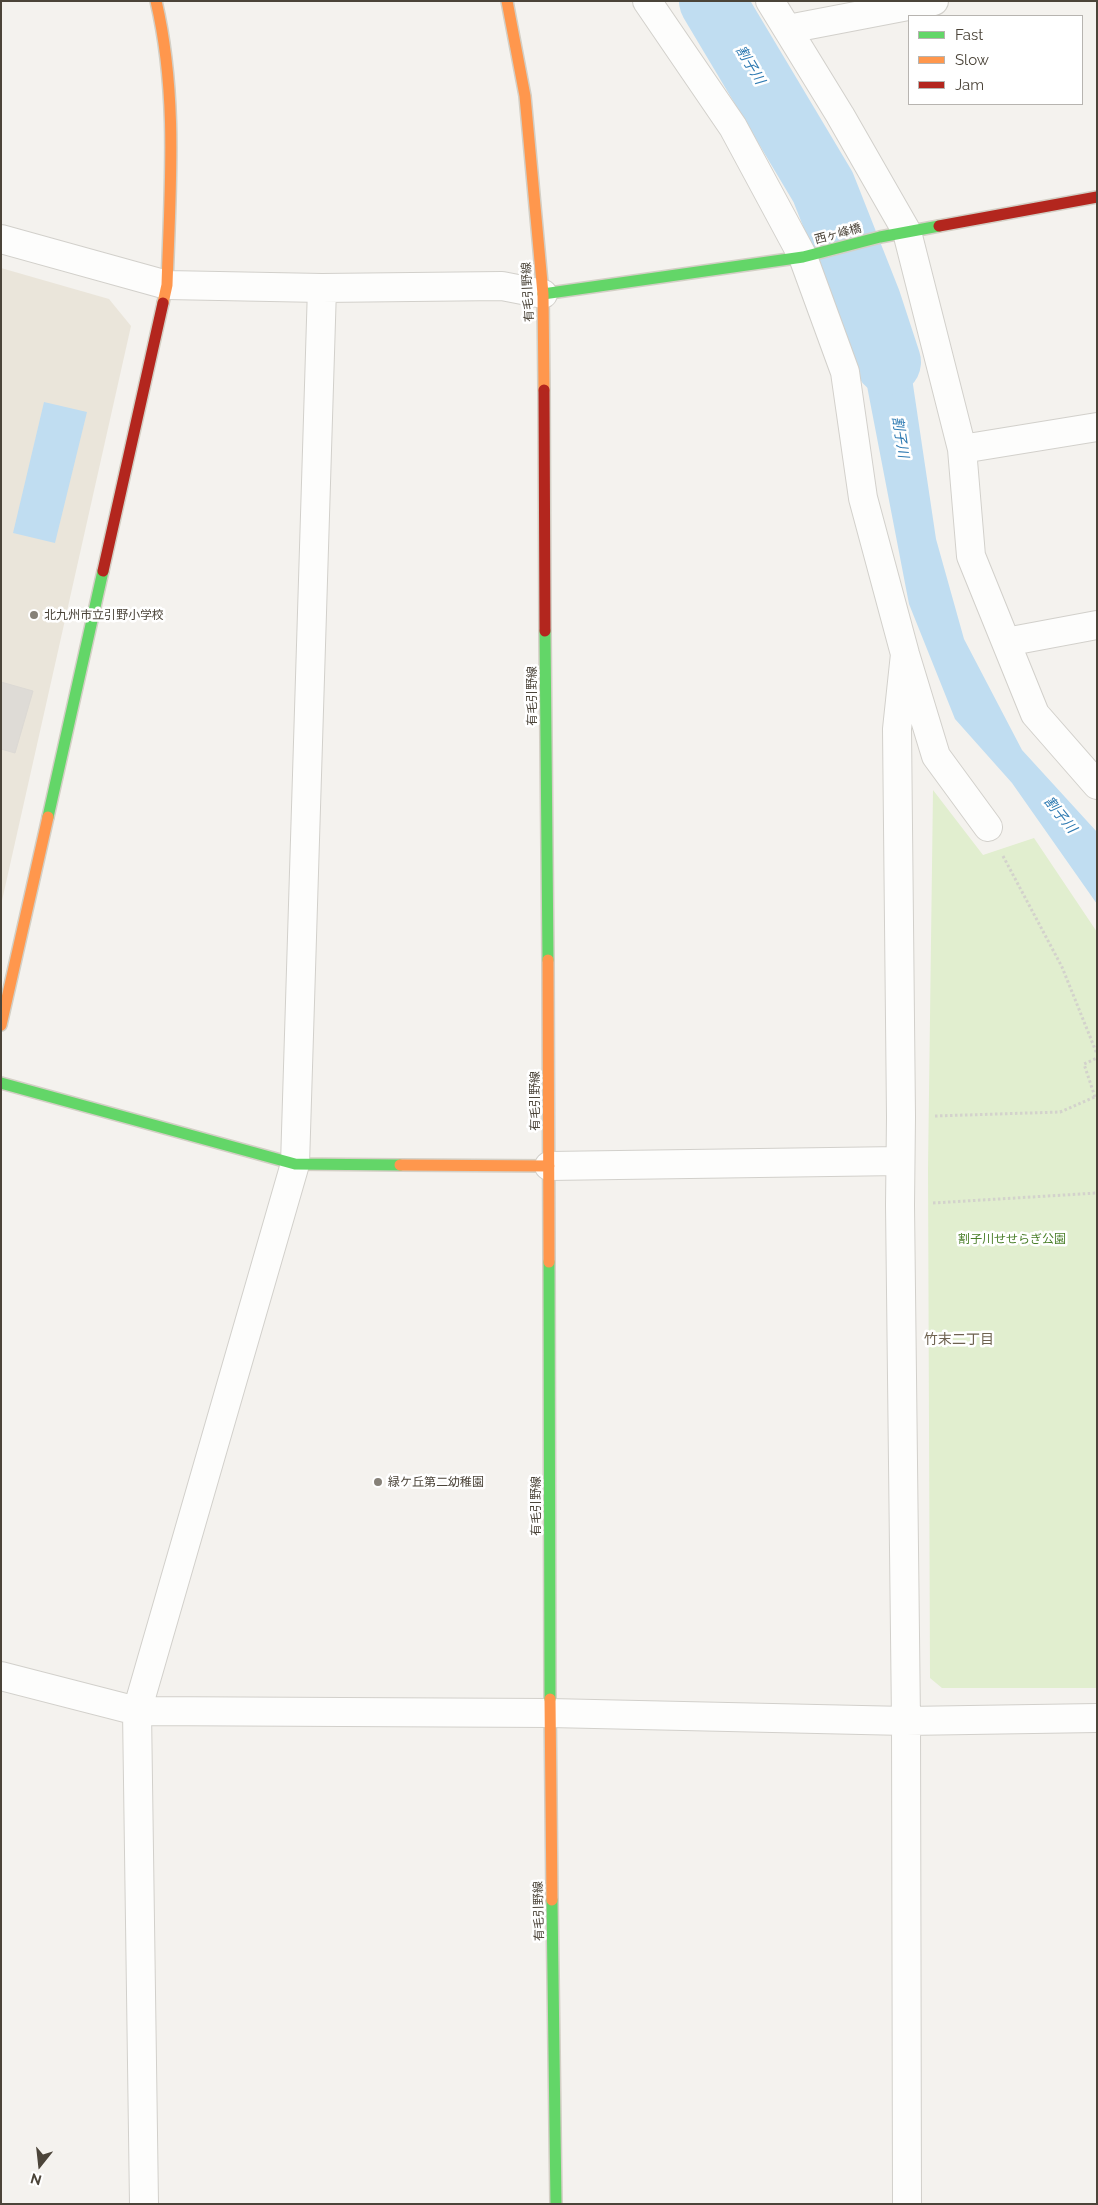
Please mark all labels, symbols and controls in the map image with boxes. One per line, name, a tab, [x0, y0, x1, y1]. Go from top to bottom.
legend	[908, 15, 1083, 105]
text: Fast	[955, 26, 983, 44]
water label: 割子川	[732, 43, 768, 87]
text: Slow	[955, 51, 989, 69]
text: Jam	[955, 76, 984, 94]
street label: 西ヶ峰橋	[813, 221, 863, 247]
street label: 有毛引野線	[519, 262, 537, 322]
water label: 割子川	[888, 415, 912, 459]
place label: 北九州市立引野小学校	[44, 608, 164, 622]
marker: 北九州市立引野小学校	[28, 609, 40, 621]
street label: 有毛引野線	[525, 666, 539, 726]
water label: 割子川	[1040, 793, 1080, 837]
street label: 有毛引野線	[528, 1071, 542, 1131]
park label: 割子川せせらぎ公園	[958, 1232, 1066, 1246]
district label: 竹末二丁目	[924, 1332, 994, 1348]
place label: 緑ケ丘第二幼稚園	[388, 1475, 484, 1489]
marker: 緑ケ丘第二幼稚園	[372, 1476, 384, 1488]
street label: 有毛引野線	[529, 1476, 543, 1536]
street label: 有毛引野線	[531, 1881, 547, 1941]
north arrow	[15, 2140, 65, 2190]
text: N	[29, 2170, 43, 2189]

